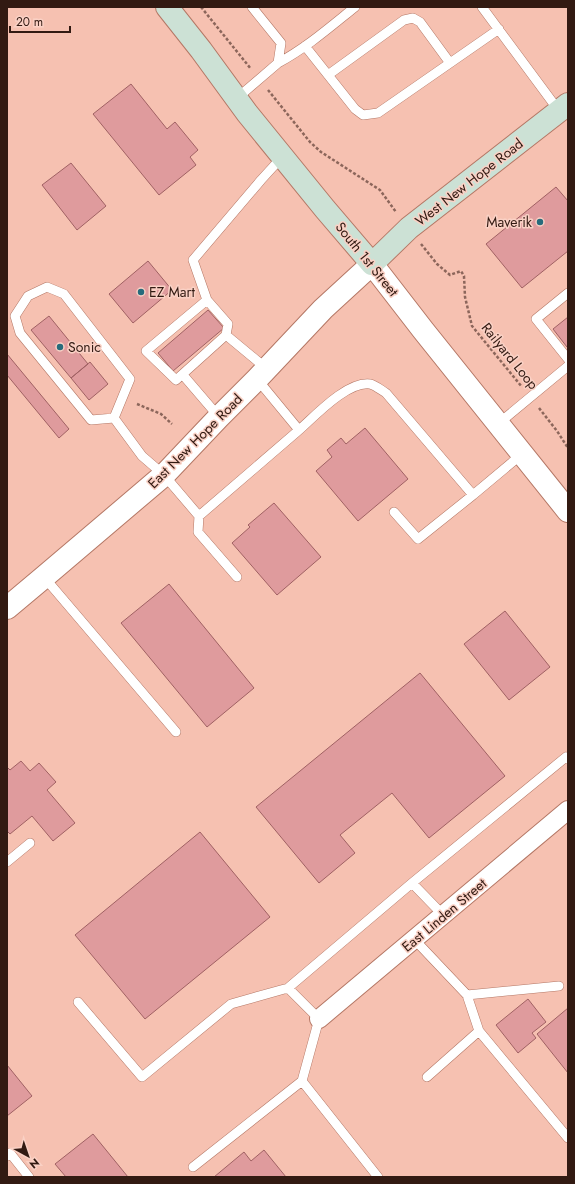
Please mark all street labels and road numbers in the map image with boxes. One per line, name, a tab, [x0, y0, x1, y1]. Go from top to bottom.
street label: West New Hope Road	[411, 133, 527, 231]
street label: South 1st Street	[331, 218, 404, 301]
street label: Railyard Loop	[477, 318, 543, 394]
street label: East New Hope Road	[143, 389, 247, 493]
street label: East Linden Street	[397, 873, 491, 956]

